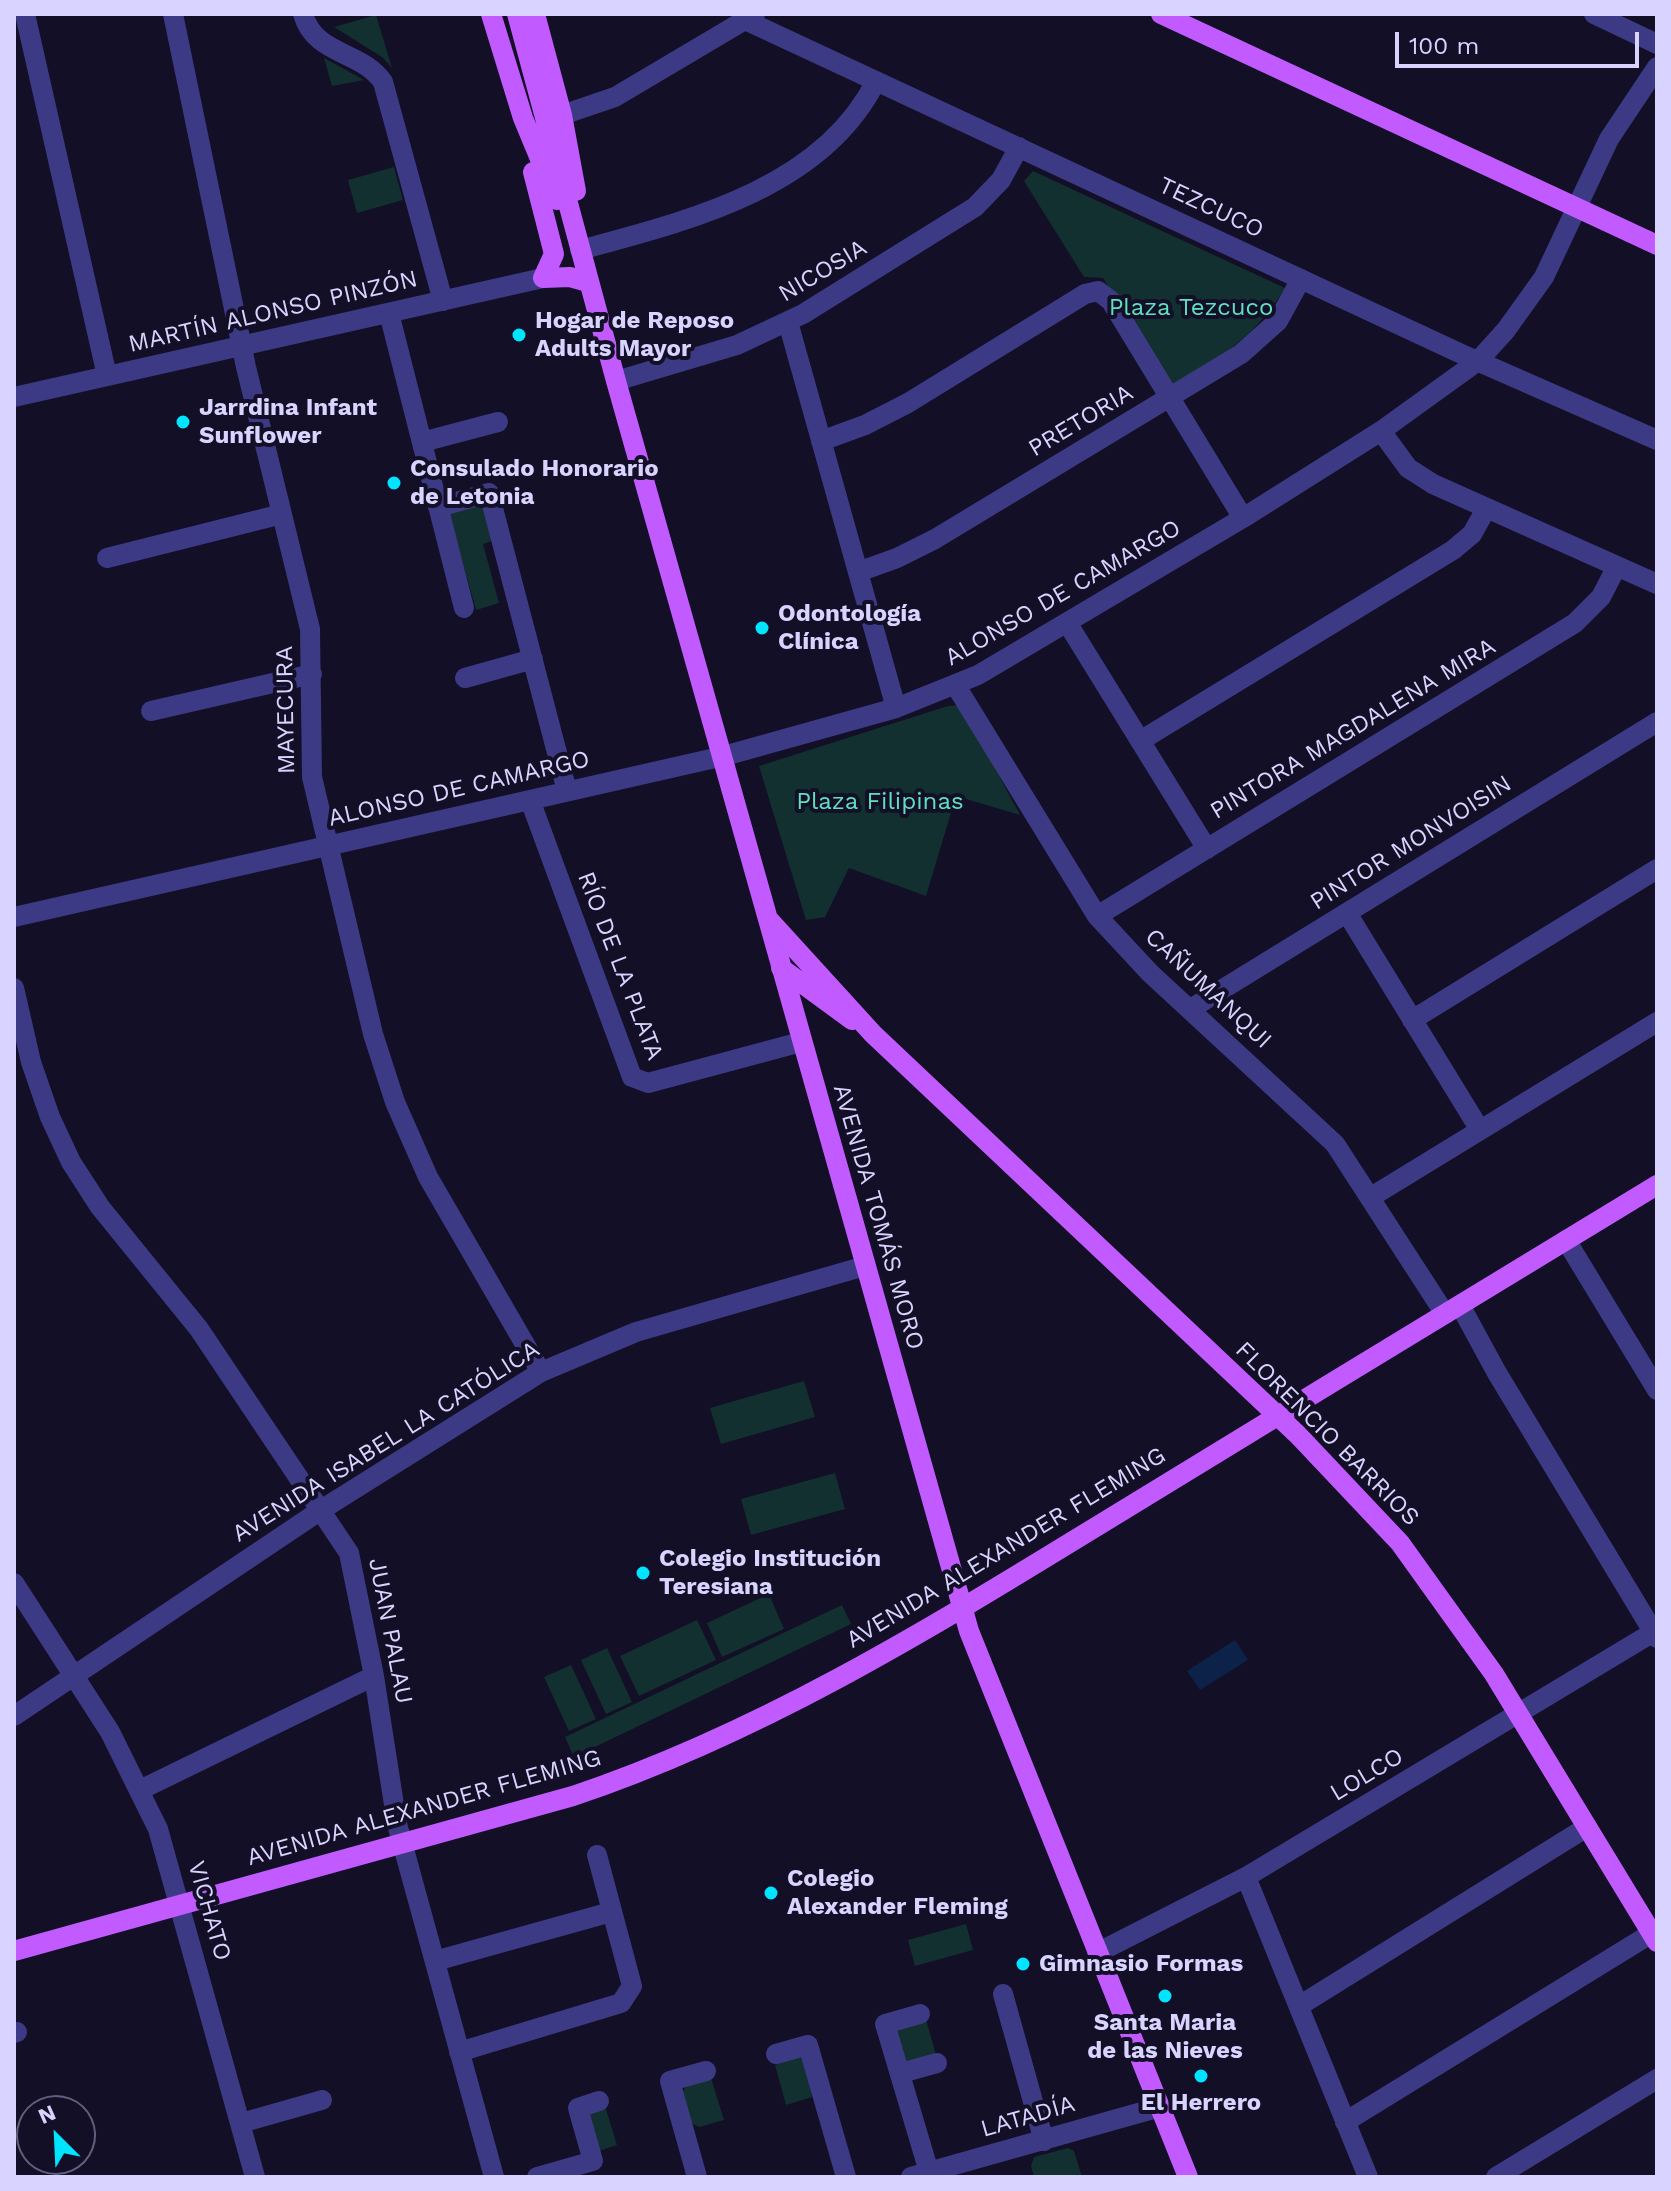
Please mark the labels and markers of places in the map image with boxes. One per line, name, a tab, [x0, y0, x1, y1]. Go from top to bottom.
place label: Hogar de Reposo Adults Mayor	[535, 307, 734, 363]
marker: Hogar de Reposo Adults Mayor	[510, 326, 528, 344]
place label: Jarrdina Infant Sunflower	[199, 394, 377, 450]
marker: Jarrdina Infant Sunflower	[174, 413, 192, 431]
place label: Consulado Honorario de Letonia	[410, 455, 659, 511]
marker: Consulado Honorario de Letonia	[385, 474, 403, 492]
place label: Odontología Clínica	[778, 600, 921, 656]
marker: Odontología Clínica	[753, 619, 771, 637]
place label: Colegio Institución Teresiana	[659, 1545, 881, 1601]
marker: Colegio Institución Teresiana	[634, 1564, 652, 1582]
place label: Colegio Alexander Fleming	[787, 1865, 1008, 1921]
marker: Colegio Alexander Fleming	[762, 1884, 780, 1902]
place label: Gimnasio Formas	[1039, 1950, 1243, 1978]
marker: Gimnasio Formas	[1014, 1955, 1032, 1973]
marker: Santa Maria de las Nieves	[1156, 1987, 1174, 2005]
place label: Santa Maria de las Nieves	[1087, 2009, 1243, 2065]
marker: El Herrero	[1192, 2067, 1210, 2085]
place label: El Herrero	[1141, 2089, 1261, 2117]

